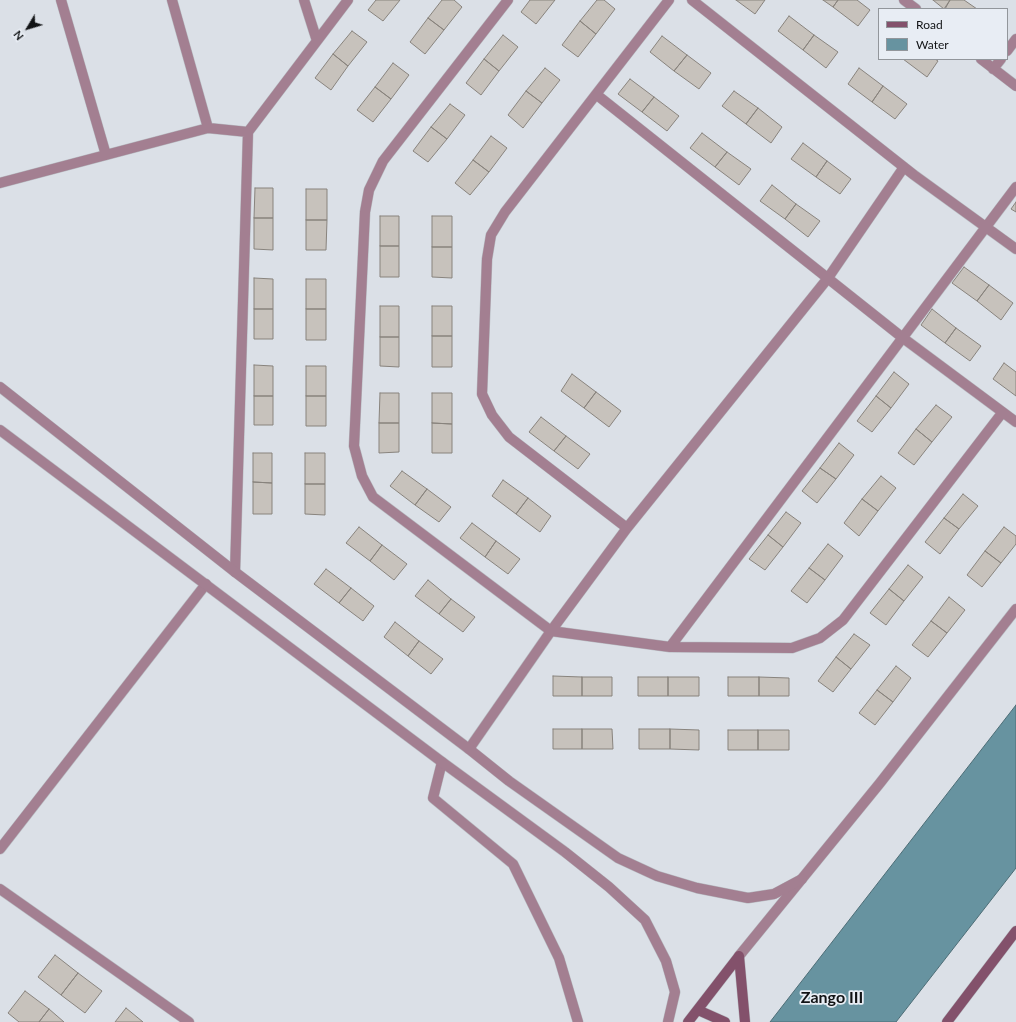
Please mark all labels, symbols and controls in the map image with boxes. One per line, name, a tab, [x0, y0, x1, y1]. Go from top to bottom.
north arrow	[8, 8, 48, 48]
legend	[878, 8, 1008, 60]
text: Road	[916, 17, 943, 32]
text: N	[10, 28, 26, 43]
text: Water	[916, 37, 949, 52]
district label: Zango III	[801, 988, 863, 1008]

